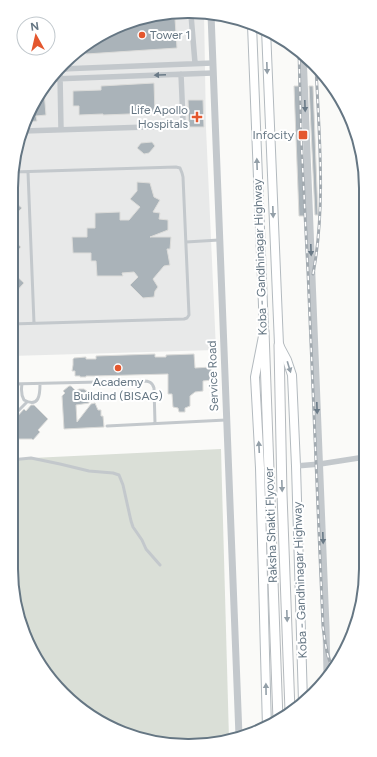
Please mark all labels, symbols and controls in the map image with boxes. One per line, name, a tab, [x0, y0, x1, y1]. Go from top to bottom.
north arrow	[16, 16, 56, 56]
text: N	[30, 20, 40, 34]
place label: Tower 1	[150, 28, 190, 42]
marker: Tower 1	[137, 30, 147, 40]
one-way arrow	[264, 62, 271, 74]
one-way arrow	[154, 71, 166, 78]
one-way arrow	[302, 100, 308, 113]
place label: Life Apollo Hospitals	[131, 103, 188, 131]
marker: Life Apollo Hospitals	[191, 111, 203, 123]
place label: Infocity	[253, 128, 295, 142]
marker: Infocity	[297, 129, 309, 141]
one-way arrow	[254, 158, 261, 170]
street label: Koba - Gandhinagar Highway	[250, 178, 270, 336]
one-way arrow	[270, 206, 277, 218]
one-way arrow	[308, 244, 314, 257]
street label: Service Road	[205, 340, 221, 412]
one-way arrow	[286, 362, 292, 374]
marker: Academy Buildind (BISAG)	[113, 363, 123, 373]
place label: Academy Buildind (BISAG)	[73, 375, 163, 403]
one-way arrow	[314, 402, 321, 414]
one-way arrow	[255, 441, 262, 453]
street label: Raksha Shakti Flyover	[262, 467, 280, 583]
one-way arrow	[279, 480, 285, 493]
street label: Koba - Gandhinagar Highway	[290, 501, 310, 659]
one-way arrow	[319, 532, 326, 544]
one-way arrow	[284, 610, 290, 623]
one-way arrow	[263, 682, 269, 695]

